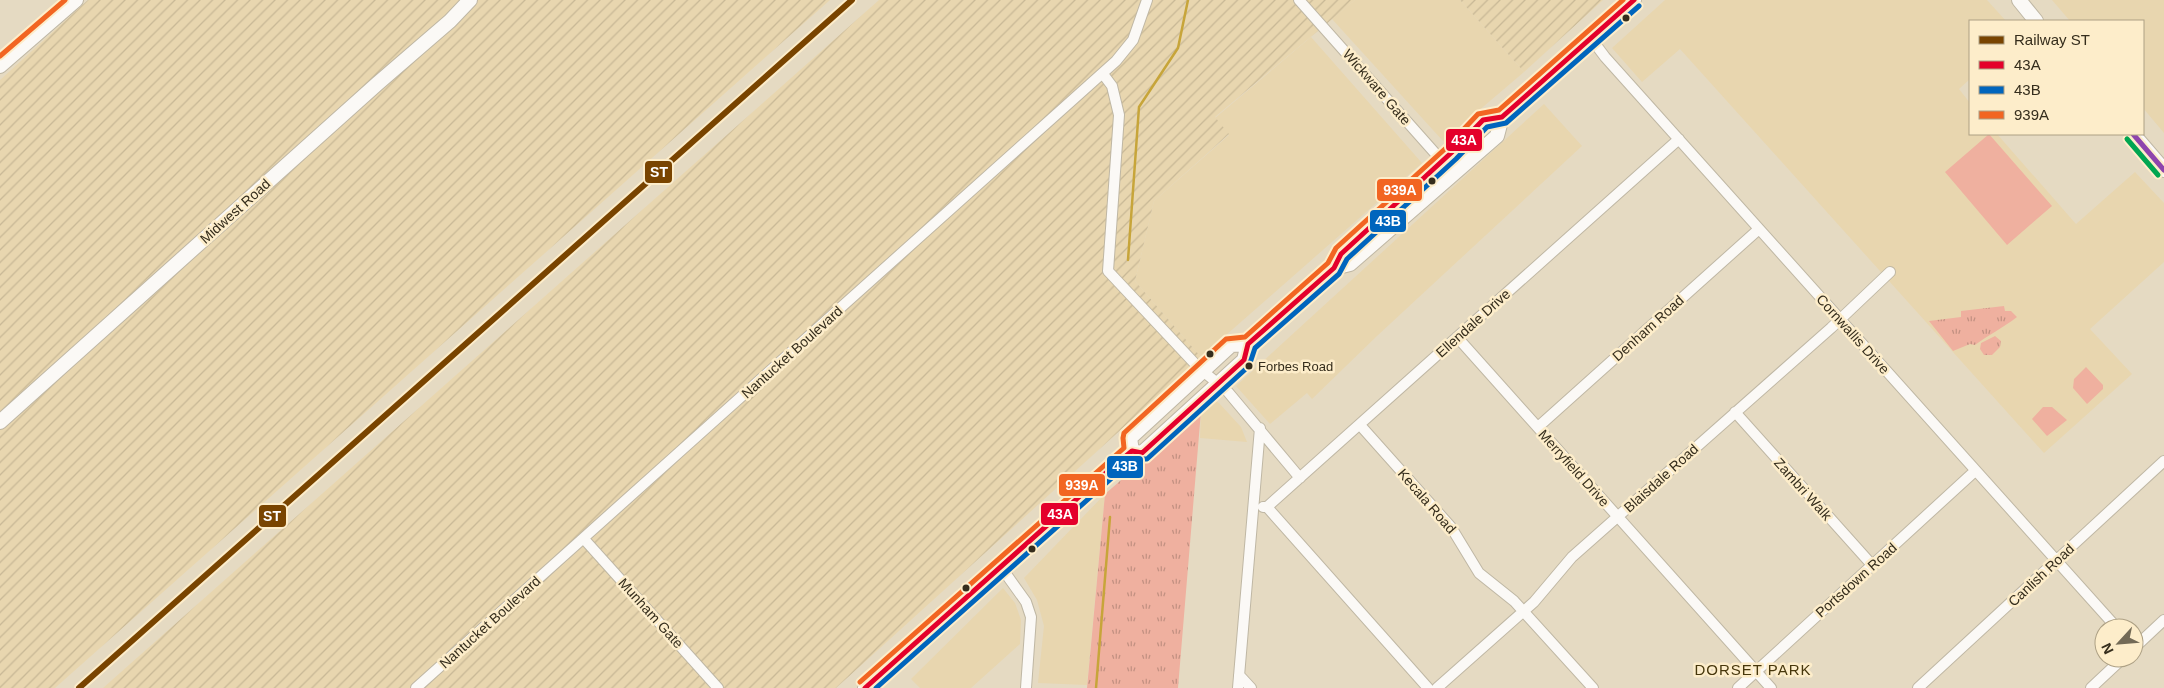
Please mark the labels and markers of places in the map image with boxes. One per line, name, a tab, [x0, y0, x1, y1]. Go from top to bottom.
unlabelled marker	[1621, 13, 1631, 23]
unlabelled marker	[1427, 176, 1437, 186]
unlabelled marker	[1205, 349, 1215, 359]
place label: Forbes Road	[1258, 359, 1333, 374]
marker: Forbes Road	[1244, 361, 1254, 371]
unlabelled marker	[1027, 544, 1037, 554]
unlabelled marker	[961, 583, 971, 593]

